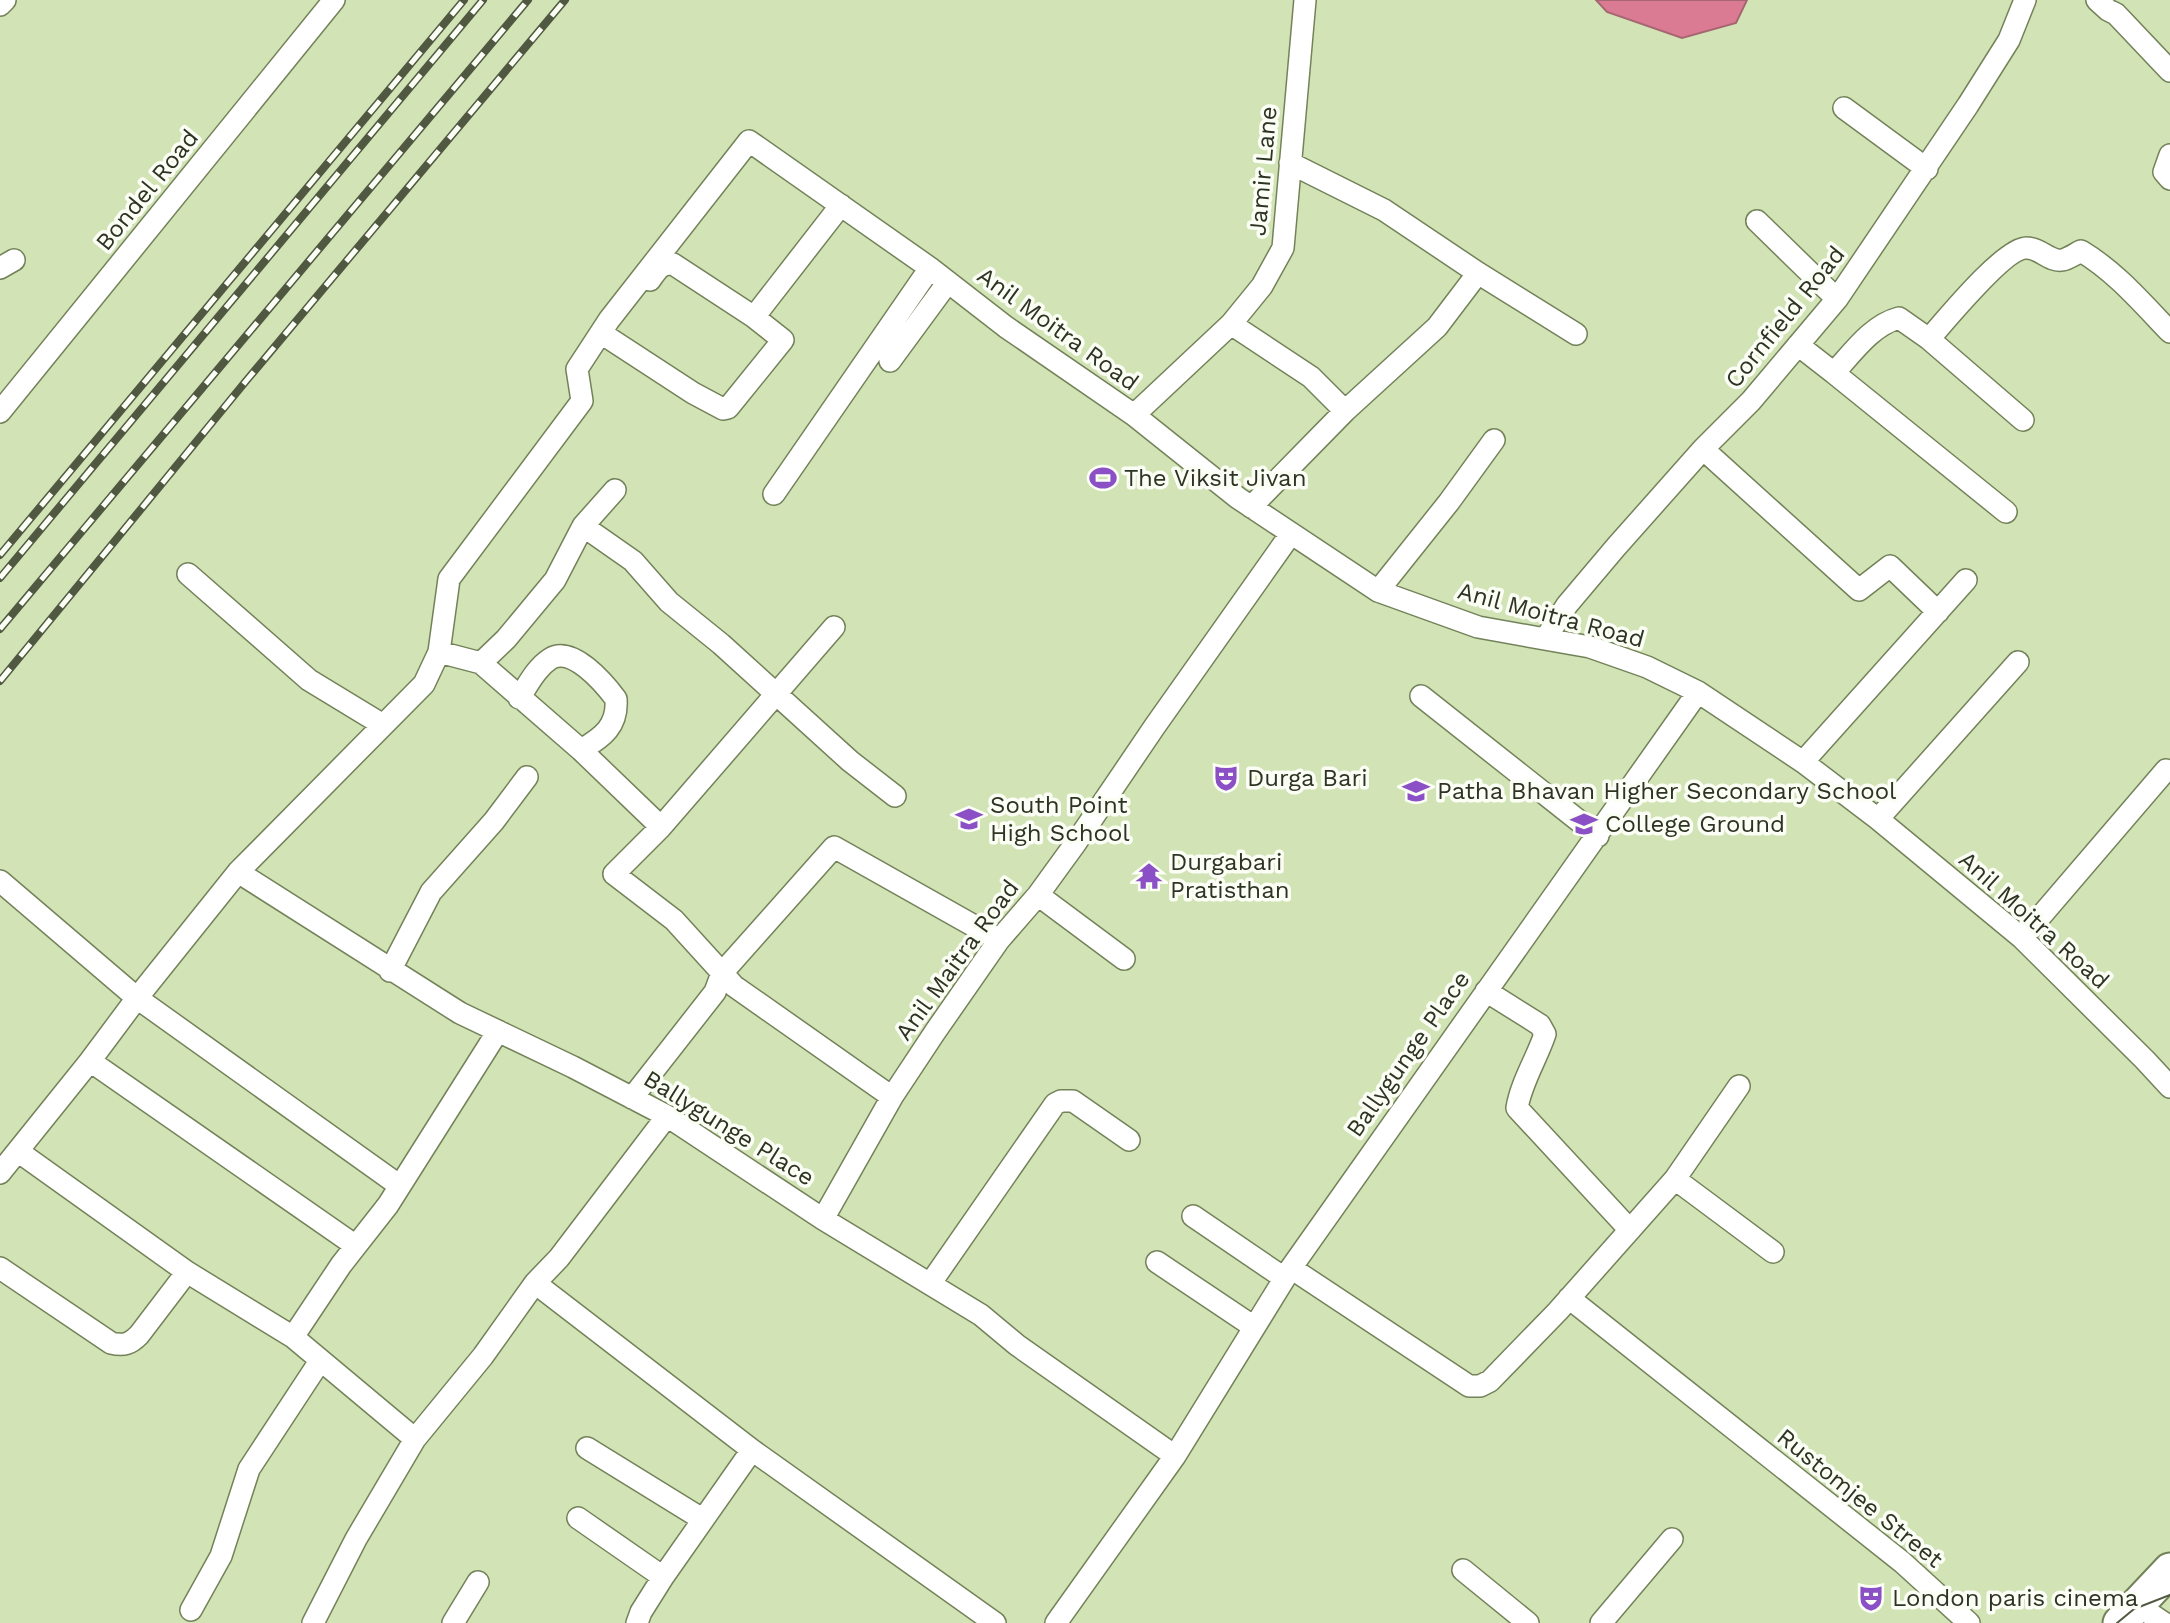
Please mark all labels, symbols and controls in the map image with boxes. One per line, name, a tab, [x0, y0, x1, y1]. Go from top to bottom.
street label: Jamir Lane	[1243, 105, 1283, 237]
street label: Bondel Road	[90, 124, 204, 256]
street label: Cornfield Road	[1719, 241, 1851, 393]
street label: Anil Moitra Road	[972, 261, 1144, 397]
sports icon: The Viksit Jivan	[1088, 463, 1118, 493]
place label: The Viksit Jivan	[1124, 464, 1307, 492]
street label: Anil Moitra Road	[1455, 577, 1647, 653]
theatre icon: Durga Bari	[1211, 763, 1241, 793]
place label: Durga Bari	[1247, 764, 1368, 792]
school or university icon: Patha Bhavan Higher Secondary School	[1401, 776, 1431, 806]
place label: Patha Bhavan Higher Secondary School	[1437, 777, 1897, 805]
place label: South Point High School	[990, 791, 1130, 847]
school or university icon: South Point High School	[954, 804, 984, 834]
school or university icon: College Ground	[1569, 809, 1599, 839]
place label: College Ground	[1605, 810, 1785, 838]
street label: Anil Moitra Road	[1953, 845, 2115, 995]
place label: Durgabari Pratisthan	[1170, 848, 1290, 904]
temple icon: Durgabari Pratisthan	[1134, 861, 1164, 891]
street label: Anil Maitra Road	[889, 874, 1025, 1046]
street label: Ballygunge Place	[1340, 966, 1476, 1142]
street label: Ballygunge Place	[639, 1064, 819, 1192]
street label: Rustomjee Street	[1772, 1423, 1948, 1573]
theatre icon: London paris cinema	[1856, 1583, 1886, 1613]
place label: London paris cinema	[1892, 1584, 2138, 1612]

